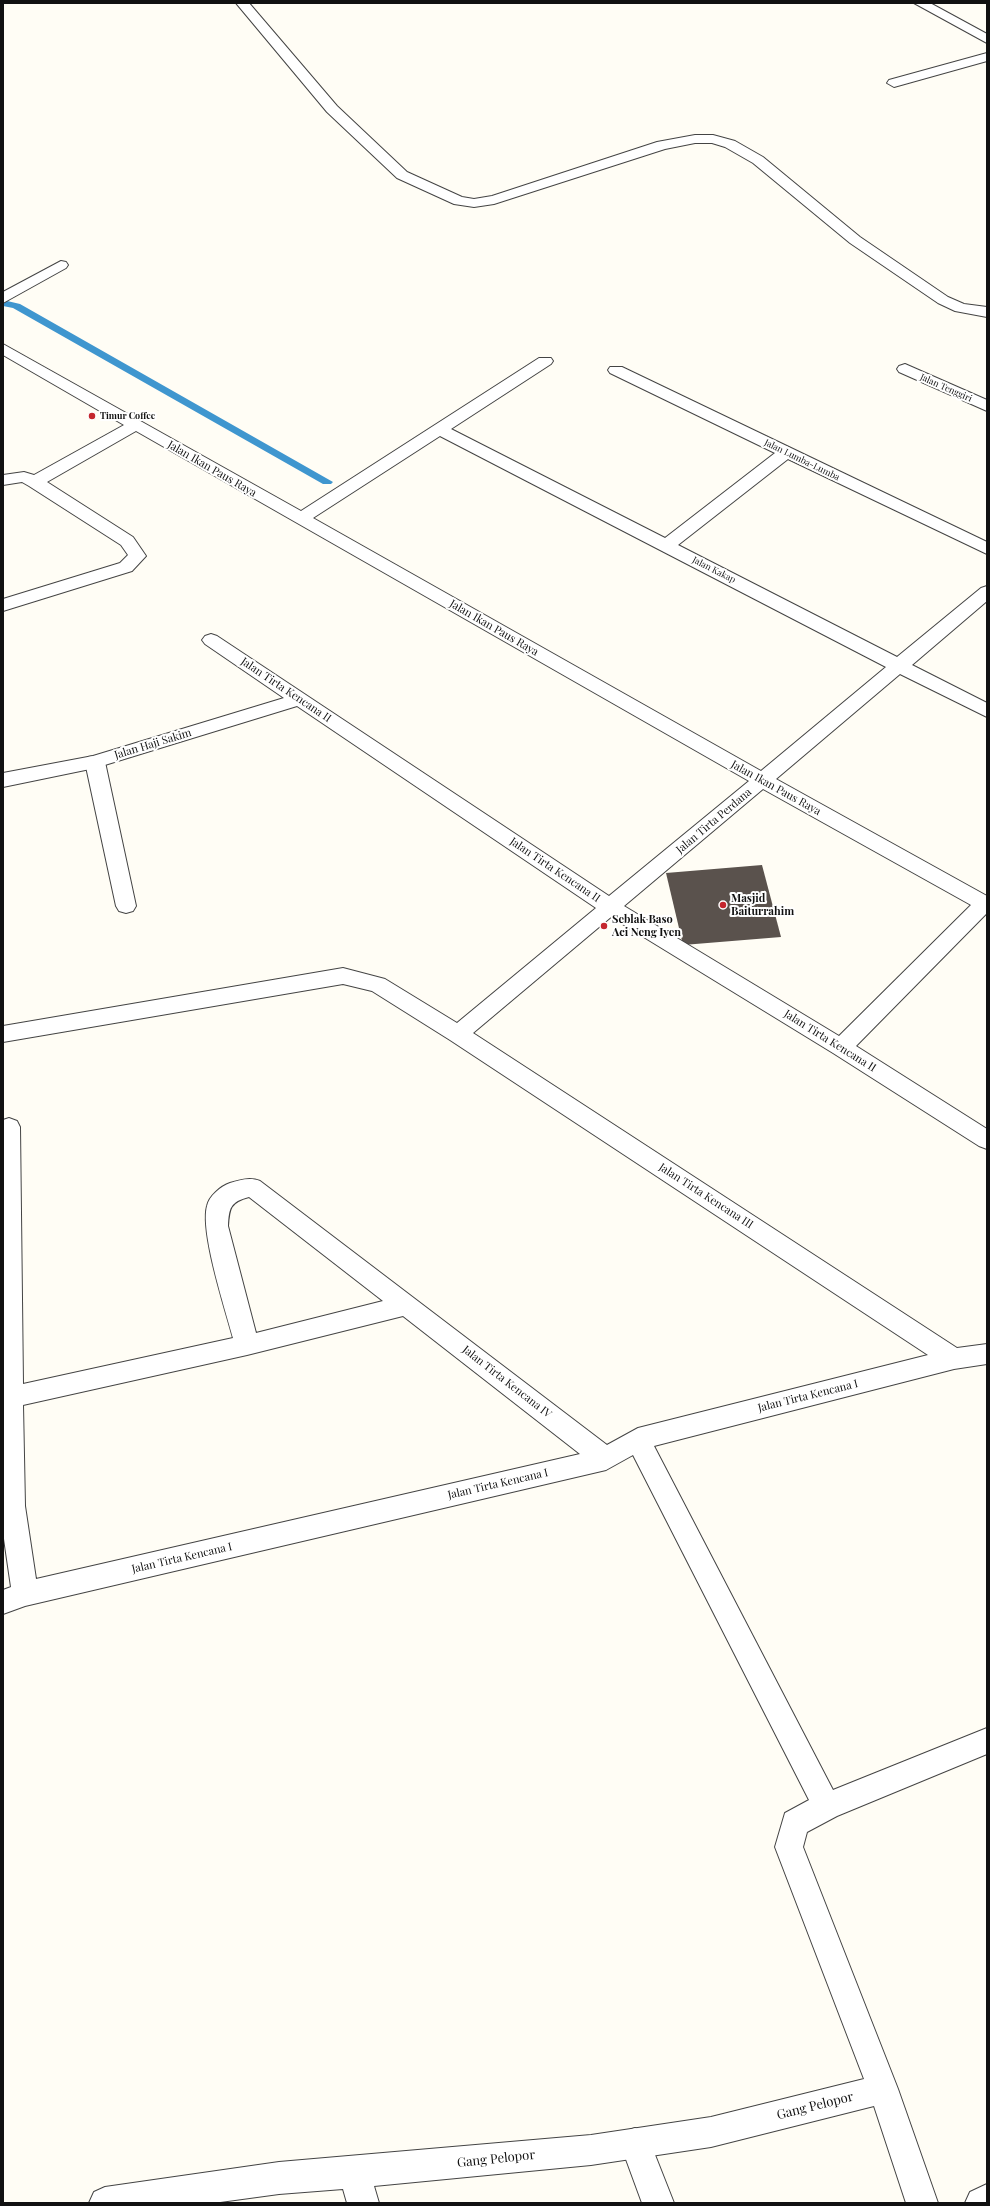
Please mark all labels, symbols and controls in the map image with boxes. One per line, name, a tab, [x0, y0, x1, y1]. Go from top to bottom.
street label: Jalan Tenggiri	[918, 372, 974, 404]
marker: Timur Coffee	[87, 411, 97, 421]
place label: Timur Coffee	[100, 411, 155, 421]
street label: Jalan Lumba-Lumba	[763, 437, 841, 483]
street label: Jalan Ikan Paus Raya	[165, 438, 259, 500]
street label: Jalan Kakap	[691, 555, 737, 585]
street label: Jalan Ikan Paus Raya	[447, 597, 541, 659]
street label: Jalan Tirta Kencana II	[238, 655, 334, 725]
street label: Jalan Haji Sakim	[113, 726, 193, 762]
street label: Jalan Ikan Paus Raya	[729, 758, 823, 818]
street label: Jalan Tirta Perdana	[674, 786, 754, 856]
street label: Jalan Tirta Kencana II	[507, 835, 603, 905]
place label: Masjid Baiturrahim	[731, 892, 794, 918]
marker: Masjid Baiturrahim	[718, 900, 728, 910]
place label: Seblak Baso Aci Neng Iyen	[612, 913, 681, 939]
marker: Seblak Baso Aci Neng Iyen	[599, 921, 609, 931]
street label: Jalan Tirta Kencana II	[781, 1007, 879, 1075]
street label: Jalan Tirta Kencana III	[656, 1161, 756, 1231]
street label: Jalan Tirta Kencana IV	[460, 1343, 554, 1421]
street label: Jalan Tirta Kencana I	[757, 1377, 859, 1415]
street label: Jalan Tirta Kencana I	[447, 1466, 549, 1502]
street label: Jalan Tirta Kencana I	[131, 1540, 233, 1576]
street label: Gang Pelopor	[775, 2089, 855, 2123]
street label: Gang Pelopor	[456, 2147, 536, 2171]

